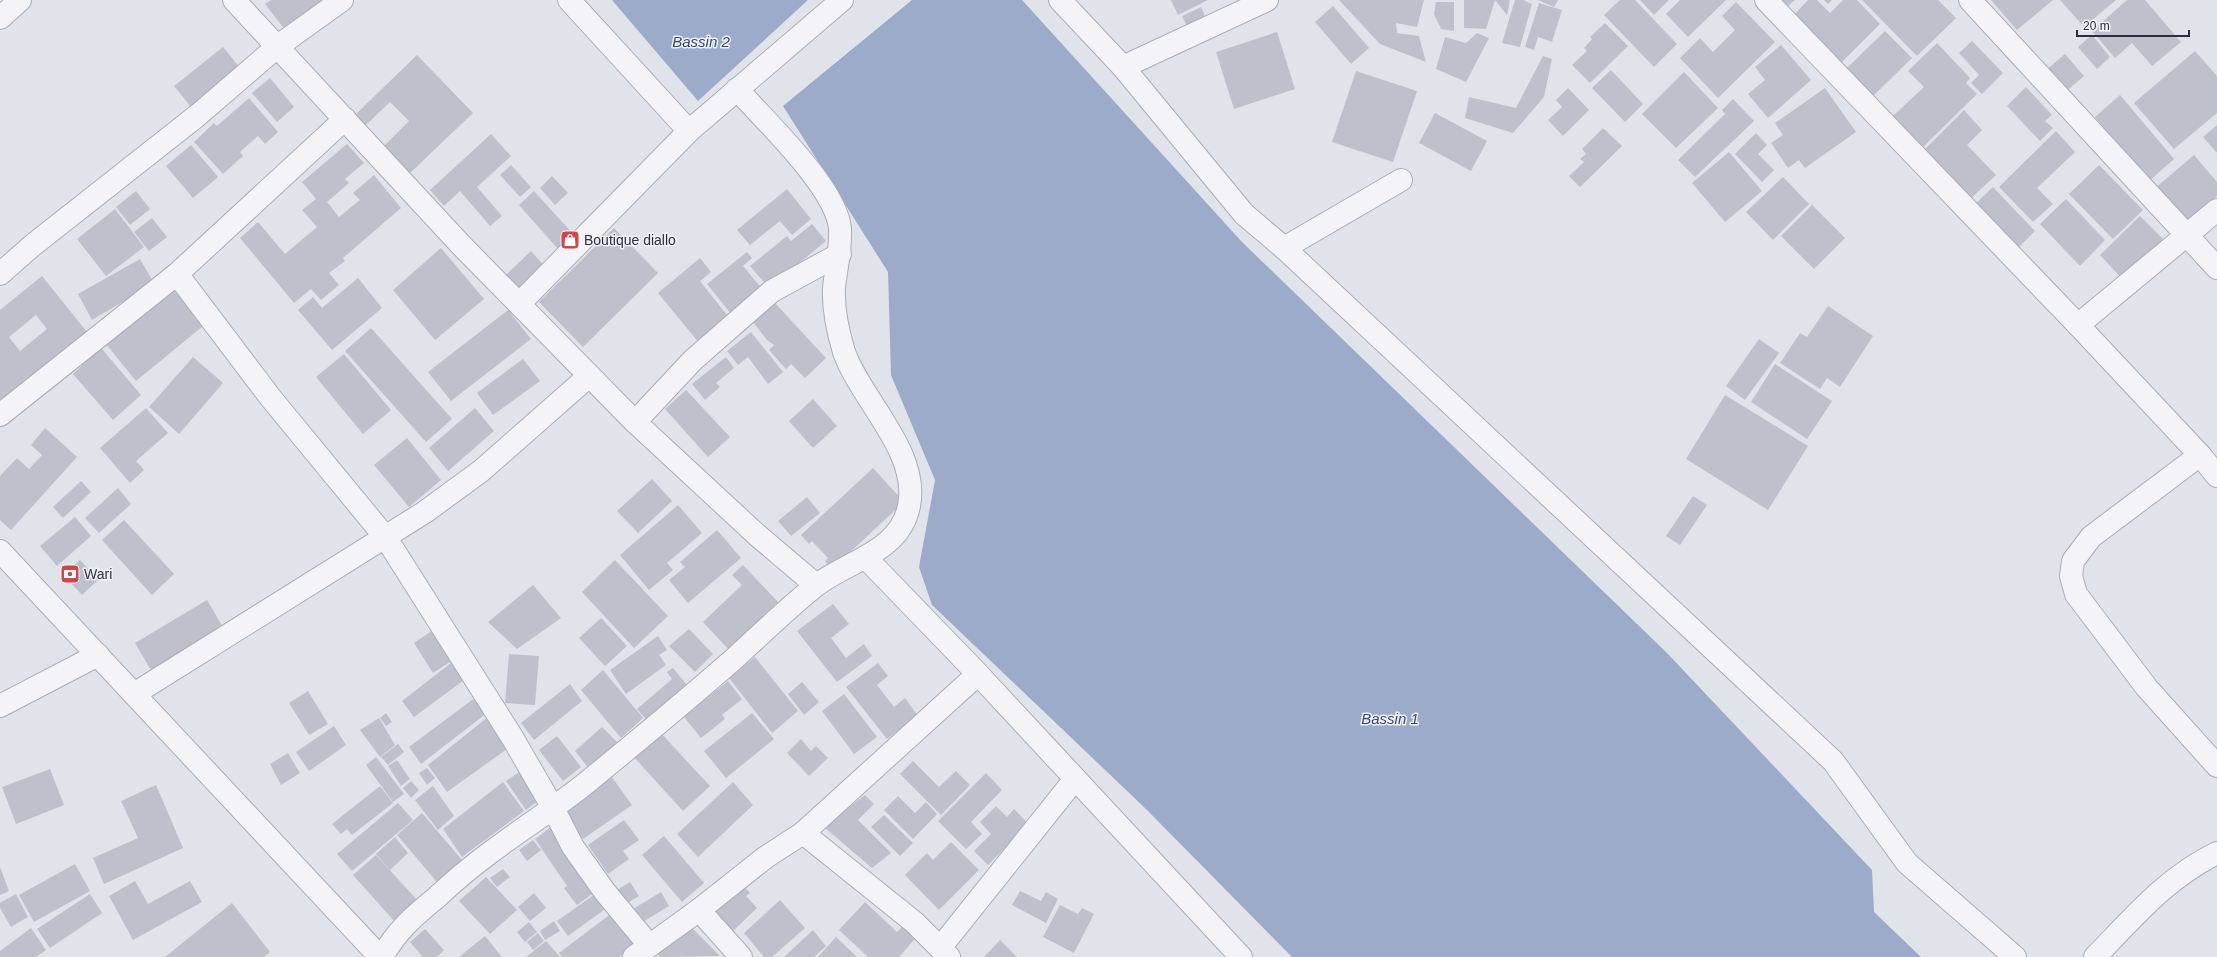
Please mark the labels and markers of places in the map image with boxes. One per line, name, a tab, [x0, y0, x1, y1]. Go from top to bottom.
shop icon: Boutique diallo	[559, 229, 581, 251]
place label: Boutique diallo	[584, 232, 676, 248]
bank icon: Wari	[59, 563, 81, 585]
place label: Wari	[84, 566, 112, 582]

